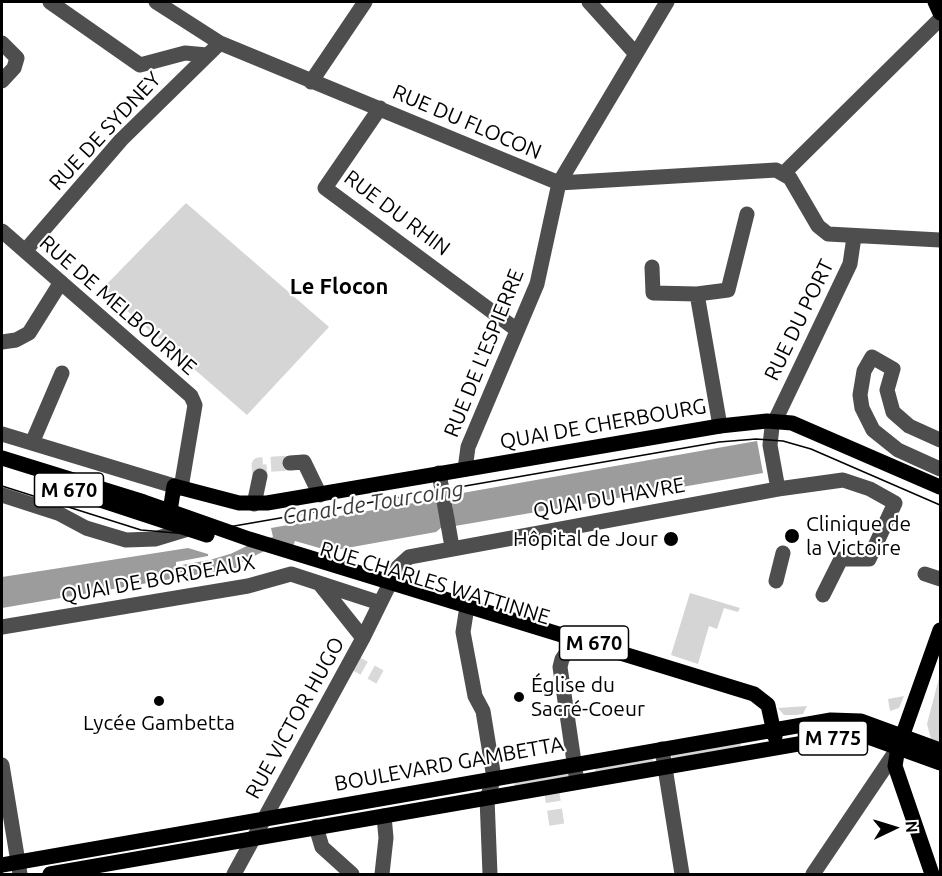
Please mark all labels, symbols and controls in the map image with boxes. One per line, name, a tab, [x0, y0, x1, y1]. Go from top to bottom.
street label: RUE DE SYDNEY	[44, 67, 166, 195]
street label: RUE DU FLOCON	[389, 79, 545, 165]
street label: RUE DU RHIN	[339, 165, 455, 261]
street label: RUE DE MELBOURNE	[34, 230, 202, 380]
street label: RUE DU PORT	[759, 255, 839, 385]
street label: RUE DE L'ESPIERRE	[439, 265, 529, 441]
district label: Le Flocon	[290, 274, 388, 300]
street label: QUAI DE CHERBOURG	[498, 393, 708, 455]
street label: QUAI DU HAVRE	[531, 472, 687, 524]
road number: M 670	[34, 473, 104, 507]
water label: Canal de Tourcoing	[280, 476, 466, 530]
place label: Clinique de la Victoire	[806, 511, 911, 561]
place label: Hôpital de Jour	[513, 526, 658, 552]
marker: Clinique de la Victoire	[783, 527, 801, 545]
marker: Hôpital de Jour	[662, 530, 680, 548]
street label: RUE CHARLES WATTINNE	[317, 536, 553, 630]
street label: QUAI DE BORDEAUX	[59, 550, 257, 608]
road number: M 670	[560, 626, 628, 660]
street label: RUE VICTOR HUGO	[240, 633, 350, 803]
place label: Église du Sacré-Coeur	[531, 672, 645, 722]
marker: Église du Sacré-Coeur	[512, 690, 526, 704]
marker: Lycée Gambetta	[152, 694, 166, 708]
place label: Lycée Gambetta	[83, 710, 235, 736]
road number: M 775	[798, 721, 868, 755]
street label: BOULEVARD GAMBETTA	[332, 731, 566, 797]
north arrow	[864, 798, 924, 858]
text: N	[903, 820, 921, 833]

